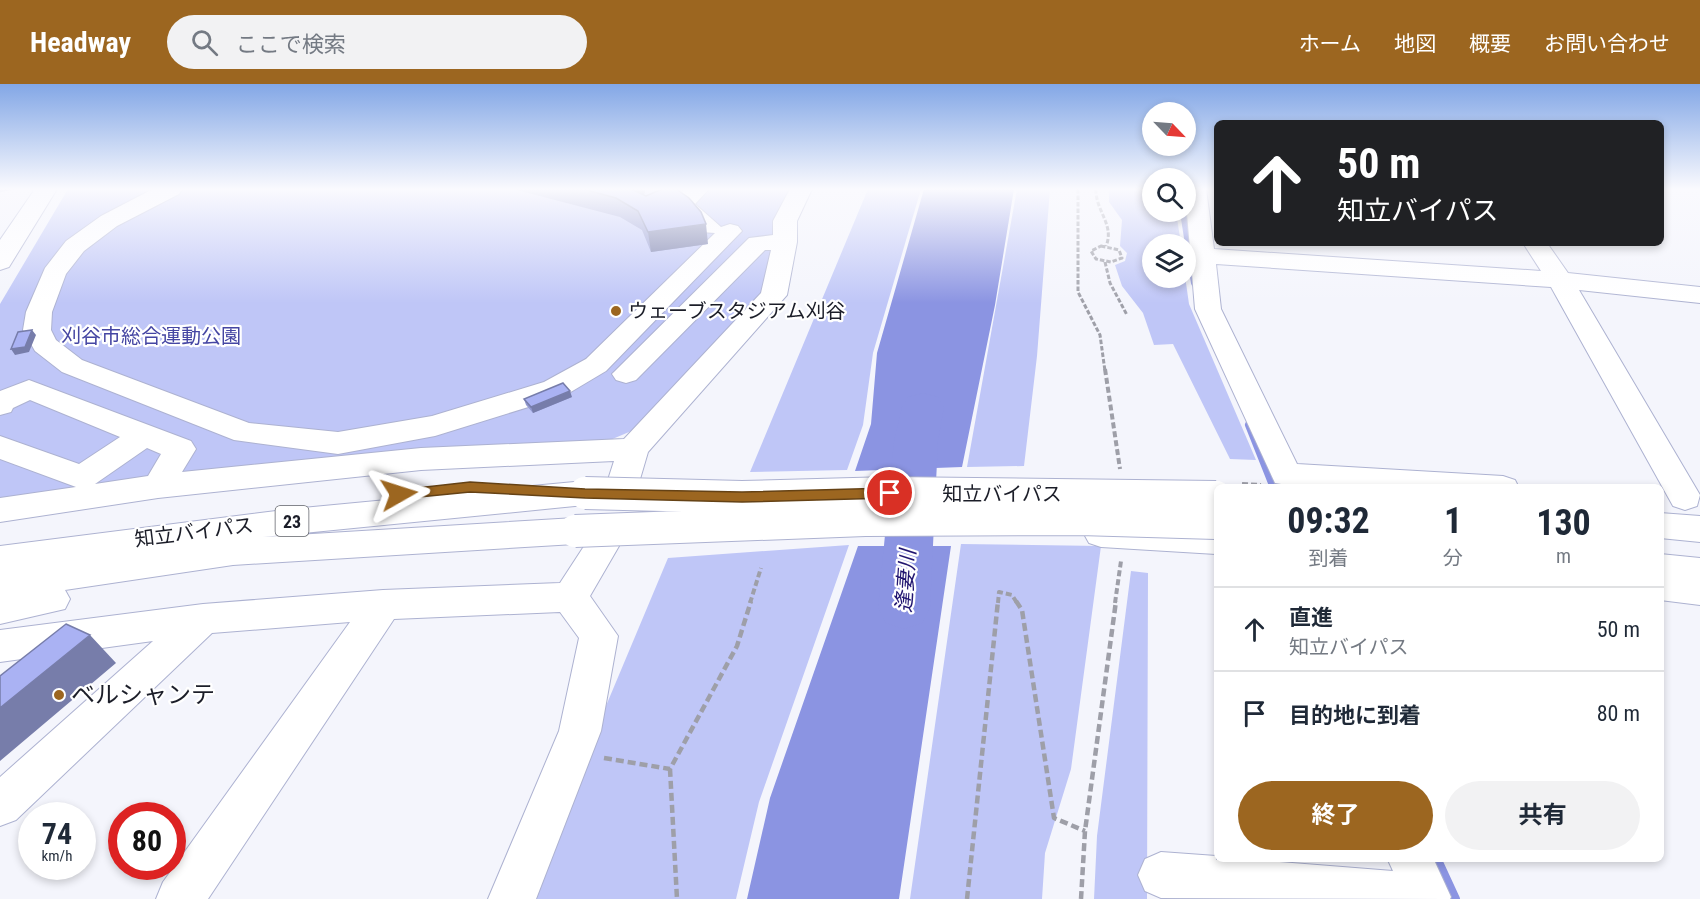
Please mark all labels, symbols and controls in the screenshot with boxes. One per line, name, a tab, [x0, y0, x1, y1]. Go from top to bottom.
search box	[167, 15, 587, 69]
text: Headway	[30, 26, 131, 59]
icon: search	[188, 26, 221, 59]
text: ここで検索	[236, 32, 346, 57]
text: ホーム	[1299, 32, 1361, 56]
text: 地図	[1394, 32, 1436, 56]
text: 概要	[1469, 32, 1511, 56]
text: お問い合わせ	[1544, 32, 1670, 56]
north arrow	[1142, 102, 1196, 156]
map controls	[1142, 102, 1196, 288]
text: 50 m	[1337, 139, 1420, 188]
icon: ahead	[1238, 144, 1316, 222]
button: search	[1142, 168, 1196, 222]
text: 知立バイパス	[1337, 195, 1498, 227]
button: layers	[1142, 234, 1196, 288]
place label: ウェーブスタジアム刈谷	[628, 299, 845, 323]
marker: ウェーブスタジアム刈谷	[609, 304, 623, 318]
park label: 刈谷市総合運動公園	[61, 324, 241, 348]
position arrow	[367, 462, 431, 526]
pin	[864, 467, 915, 518]
icon: arrive	[873, 476, 906, 509]
street label: 知立バイパス	[942, 482, 1062, 506]
text: 09:32	[1287, 500, 1370, 542]
text: 1	[1444, 500, 1462, 542]
text: 130	[1536, 502, 1591, 544]
road number: 23	[276, 506, 308, 536]
street label: 知立バイパス	[133, 513, 255, 551]
text: m	[1556, 544, 1571, 568]
text: 到着	[1309, 546, 1349, 570]
text: 分	[1443, 546, 1463, 570]
water label: 逢妻川	[892, 547, 920, 613]
text: 直進	[1289, 605, 1333, 630]
icon: ahead	[1238, 613, 1271, 646]
text: 50 m	[1597, 617, 1640, 642]
text: 知立バイパス	[1289, 635, 1409, 659]
place label: ベルシャンテ	[71, 681, 215, 709]
marker: ベルシャンテ	[52, 688, 66, 702]
icon: arrive	[1238, 697, 1271, 730]
text: 80 m	[1597, 701, 1640, 726]
text: 目的地に到着	[1289, 703, 1421, 728]
button: 終了	[1238, 781, 1433, 850]
button: 共有	[1445, 781, 1640, 850]
speed limit sign: 80	[108, 802, 186, 880]
text: 74	[42, 816, 72, 851]
text: km/h	[42, 847, 72, 865]

